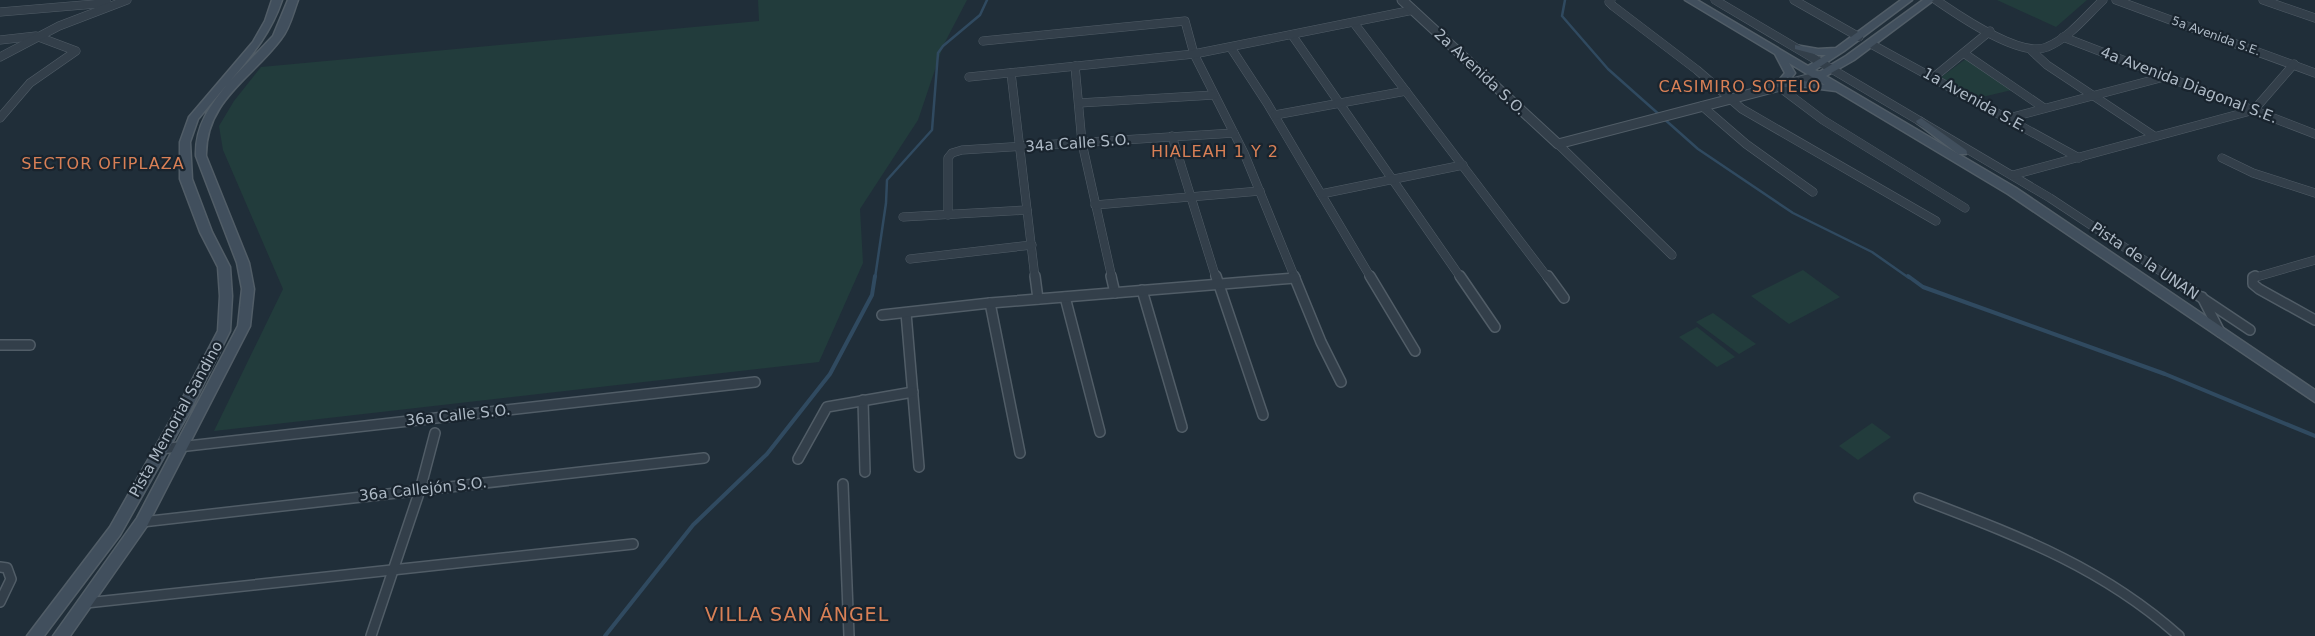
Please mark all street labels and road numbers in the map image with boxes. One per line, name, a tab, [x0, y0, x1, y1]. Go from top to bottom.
street label: 5a Avenida S.E.	[2170, 13, 2262, 59]
street label: 2a Avenida S.O.	[1431, 25, 1529, 119]
street label: 4a Avenida Diagonal S.E.	[2098, 43, 2280, 127]
street label: 1a Avenida S.E.	[1920, 64, 2030, 136]
street label: 34a Calle S.O.	[1025, 130, 1131, 156]
street label: Pista de la UNAN	[2088, 218, 2202, 304]
street label: Pista Memorial Sandino	[126, 338, 226, 500]
street label: 36a Calle S.O.	[405, 401, 511, 429]
street label: 36a Callejón S.O.	[358, 473, 488, 505]

